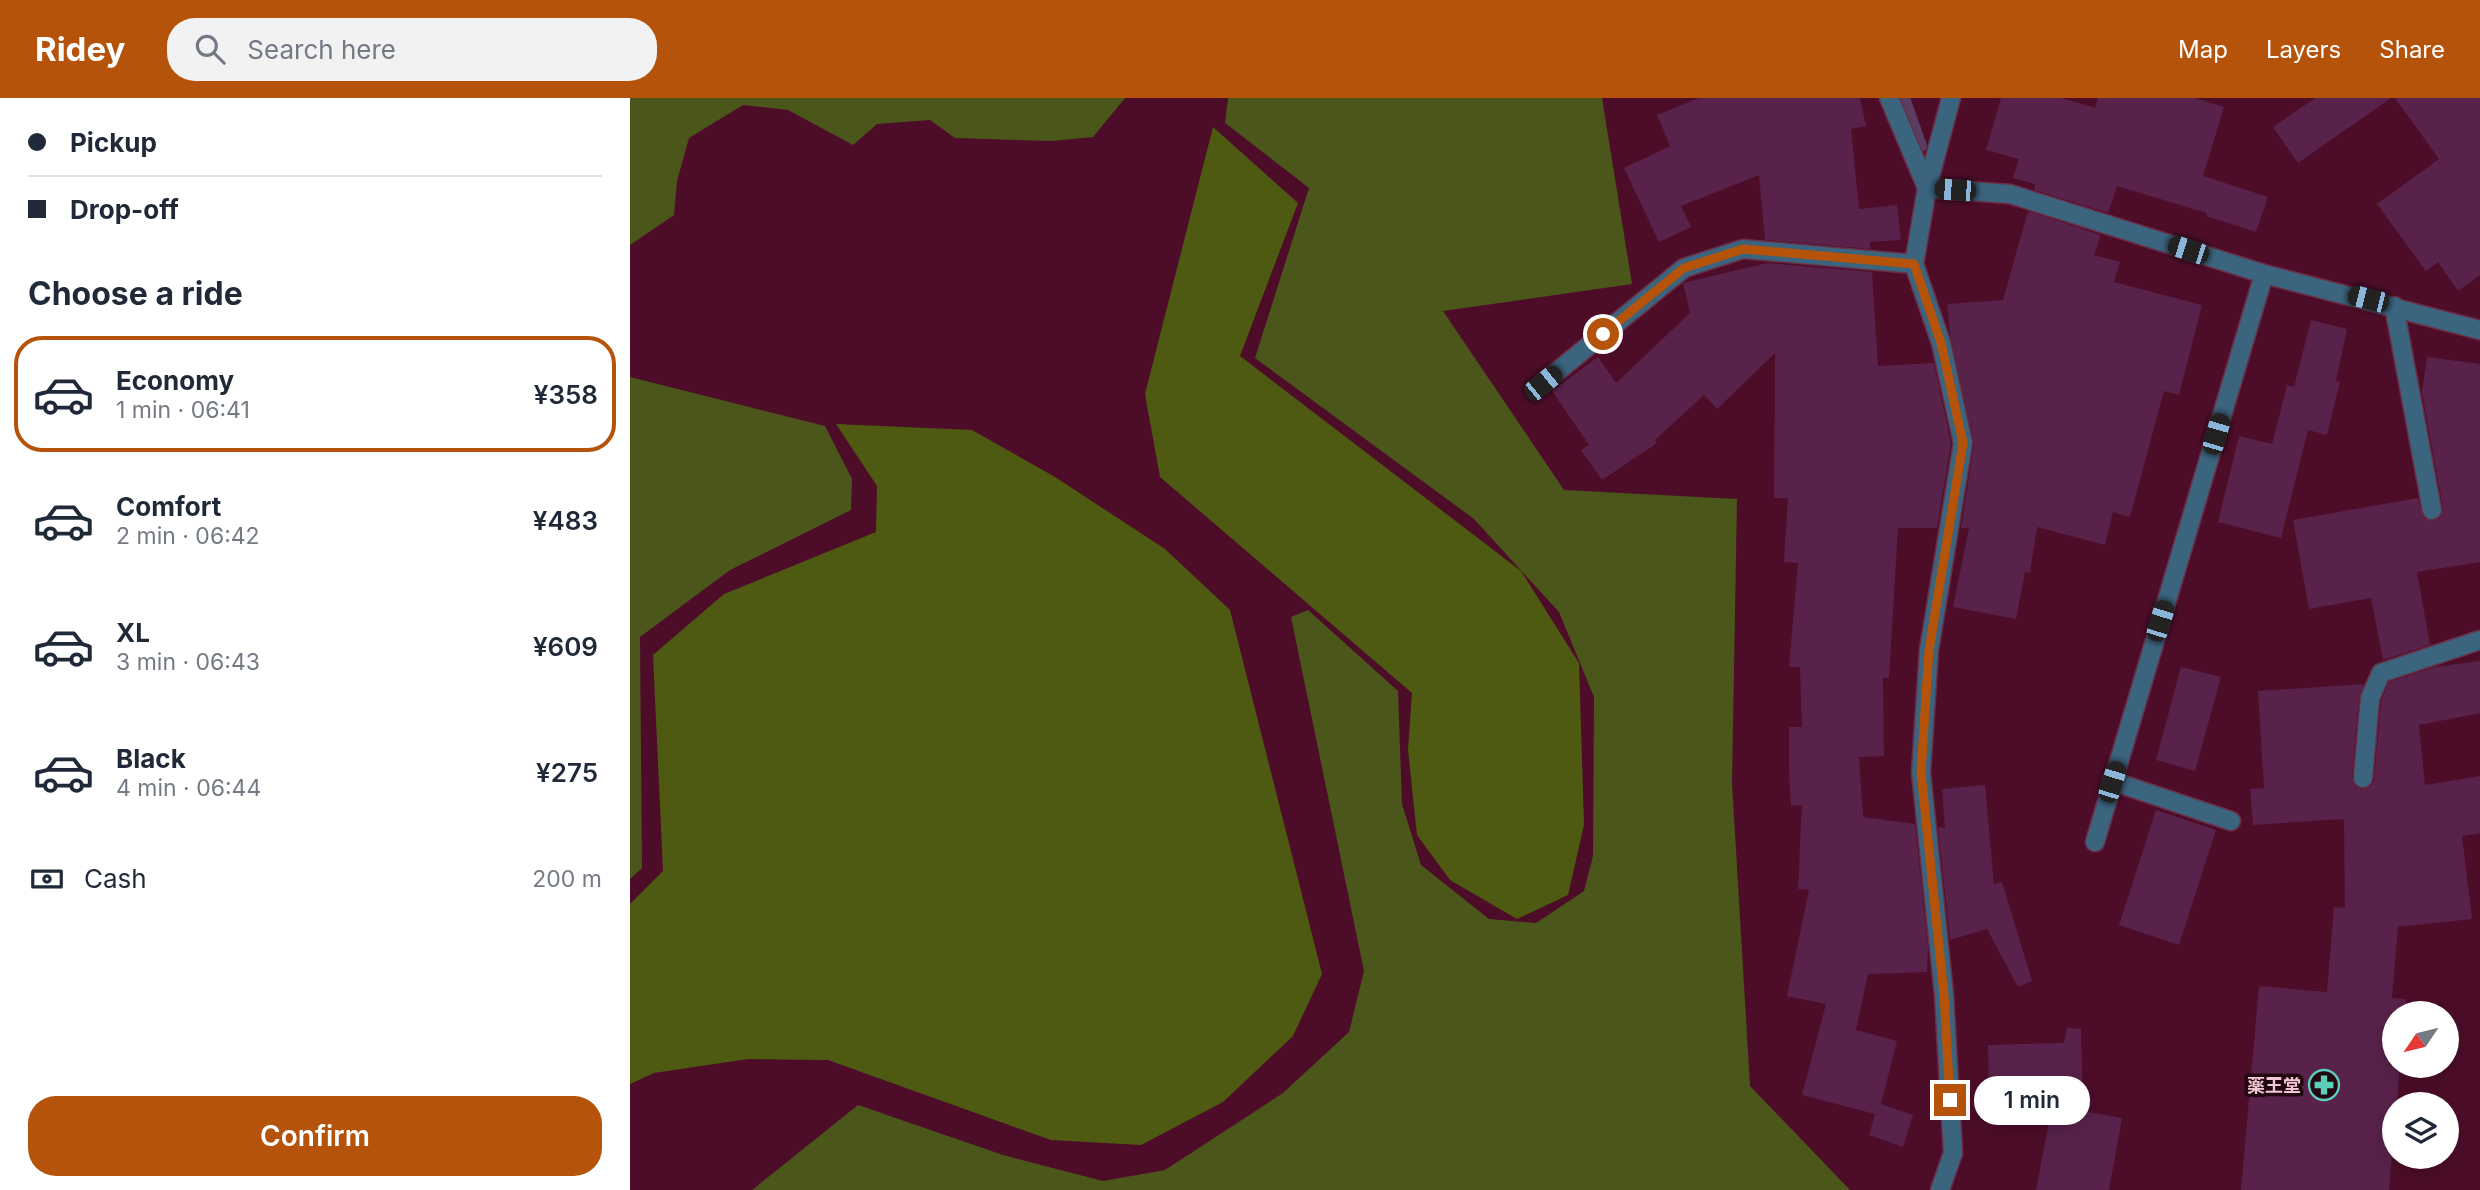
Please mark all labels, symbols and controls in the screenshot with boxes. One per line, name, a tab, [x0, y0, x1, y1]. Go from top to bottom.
search box	[167, 18, 657, 81]
text: Ridey	[35, 29, 125, 69]
icon: search	[191, 30, 229, 68]
text: Search here	[247, 34, 396, 65]
text: Map	[2178, 35, 2228, 64]
text: Layers	[2266, 35, 2341, 64]
text: Share	[2379, 35, 2445, 64]
text: Pickup	[70, 127, 157, 158]
car	[1934, 178, 1977, 202]
text: Drop-off	[70, 194, 179, 225]
car	[2165, 234, 2212, 266]
text: Choose a ride	[28, 274, 243, 313]
car	[2346, 284, 2391, 314]
route start	[1587, 318, 1619, 350]
car	[1521, 362, 1566, 404]
icon: car	[32, 363, 95, 426]
text: Economy	[116, 365, 234, 396]
text: ¥358	[534, 379, 598, 410]
text: 1 min · 06:41	[116, 396, 250, 424]
car	[2201, 411, 2232, 457]
icon: car	[32, 489, 95, 552]
text: Comfort	[116, 491, 221, 522]
text: ¥483	[533, 505, 598, 536]
text: 2 min · 06:42	[116, 522, 260, 550]
car	[2144, 598, 2177, 644]
icon: car	[32, 615, 95, 678]
text: XL	[116, 617, 150, 648]
text: ¥609	[533, 631, 598, 662]
text: 3 min · 06:43	[116, 648, 260, 676]
icon: car	[32, 741, 95, 804]
text: Black	[116, 743, 186, 774]
text: ¥275	[536, 757, 598, 788]
car	[2096, 759, 2129, 805]
text: 4 min · 06:44	[116, 774, 261, 802]
icon: cash	[28, 860, 66, 898]
text: Cash	[84, 863, 147, 894]
text: 200 m	[532, 865, 602, 893]
north arrow	[2382, 1001, 2459, 1078]
map controls	[2382, 1001, 2459, 1169]
pharmacy icon: 薬王堂	[2307, 1068, 2341, 1102]
place label: 薬王堂	[2247, 1075, 2301, 1096]
callout: 1 min	[1974, 1076, 2090, 1124]
route end	[1934, 1084, 1966, 1116]
text: 1 min	[2004, 1086, 2060, 1114]
button: layers	[2382, 1092, 2459, 1169]
button: Confirm	[28, 1096, 602, 1176]

